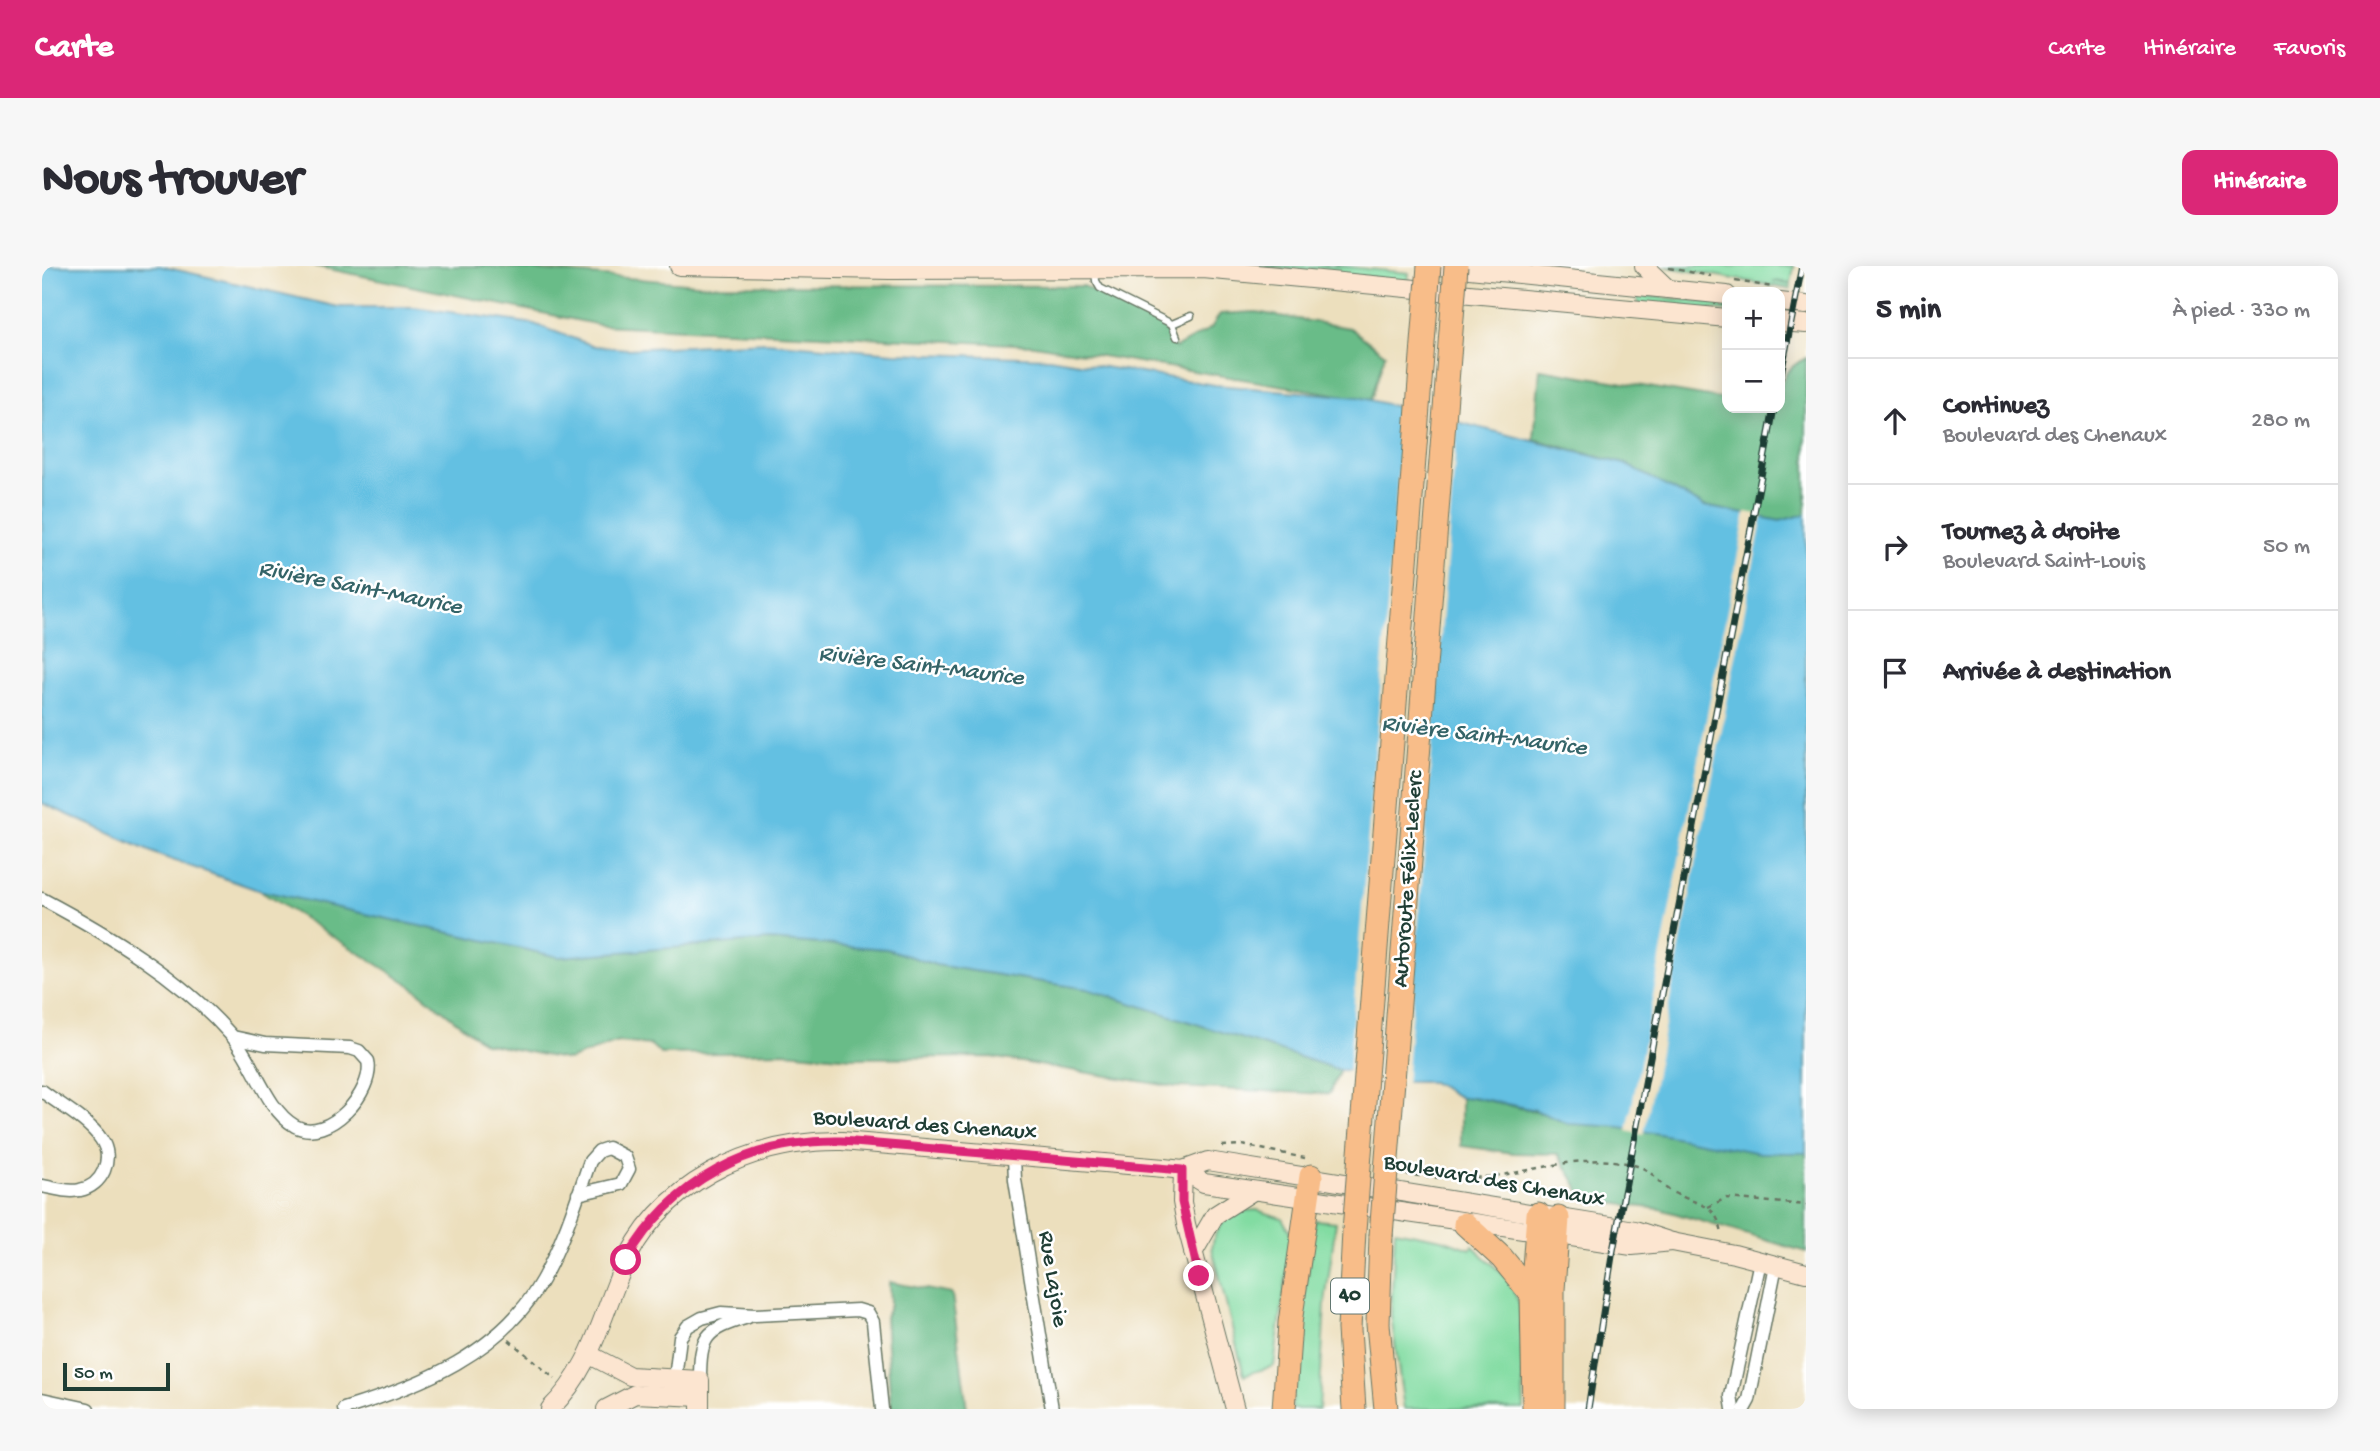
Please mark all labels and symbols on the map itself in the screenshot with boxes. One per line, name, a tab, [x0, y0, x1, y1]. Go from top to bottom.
water label: Rivière Saint-Maurice	[256, 555, 466, 623]
water label: Rivière Saint-Maurice	[817, 640, 1027, 694]
water label: Rivière Saint-Maurice	[1380, 710, 1590, 764]
street label: Autoroute Félix-Leclerc	[1388, 769, 1430, 988]
street label: Boulevard des Chenaux	[811, 1105, 1038, 1147]
street label: Boulevard des Chenaux	[1380, 1149, 1607, 1215]
street label: Rue Lajoie	[1031, 1229, 1073, 1330]
route start	[610, 1244, 641, 1275]
route end	[1183, 1260, 1214, 1291]
road number: 40	[1331, 1278, 1369, 1314]
scale bar	[63, 1360, 170, 1392]

